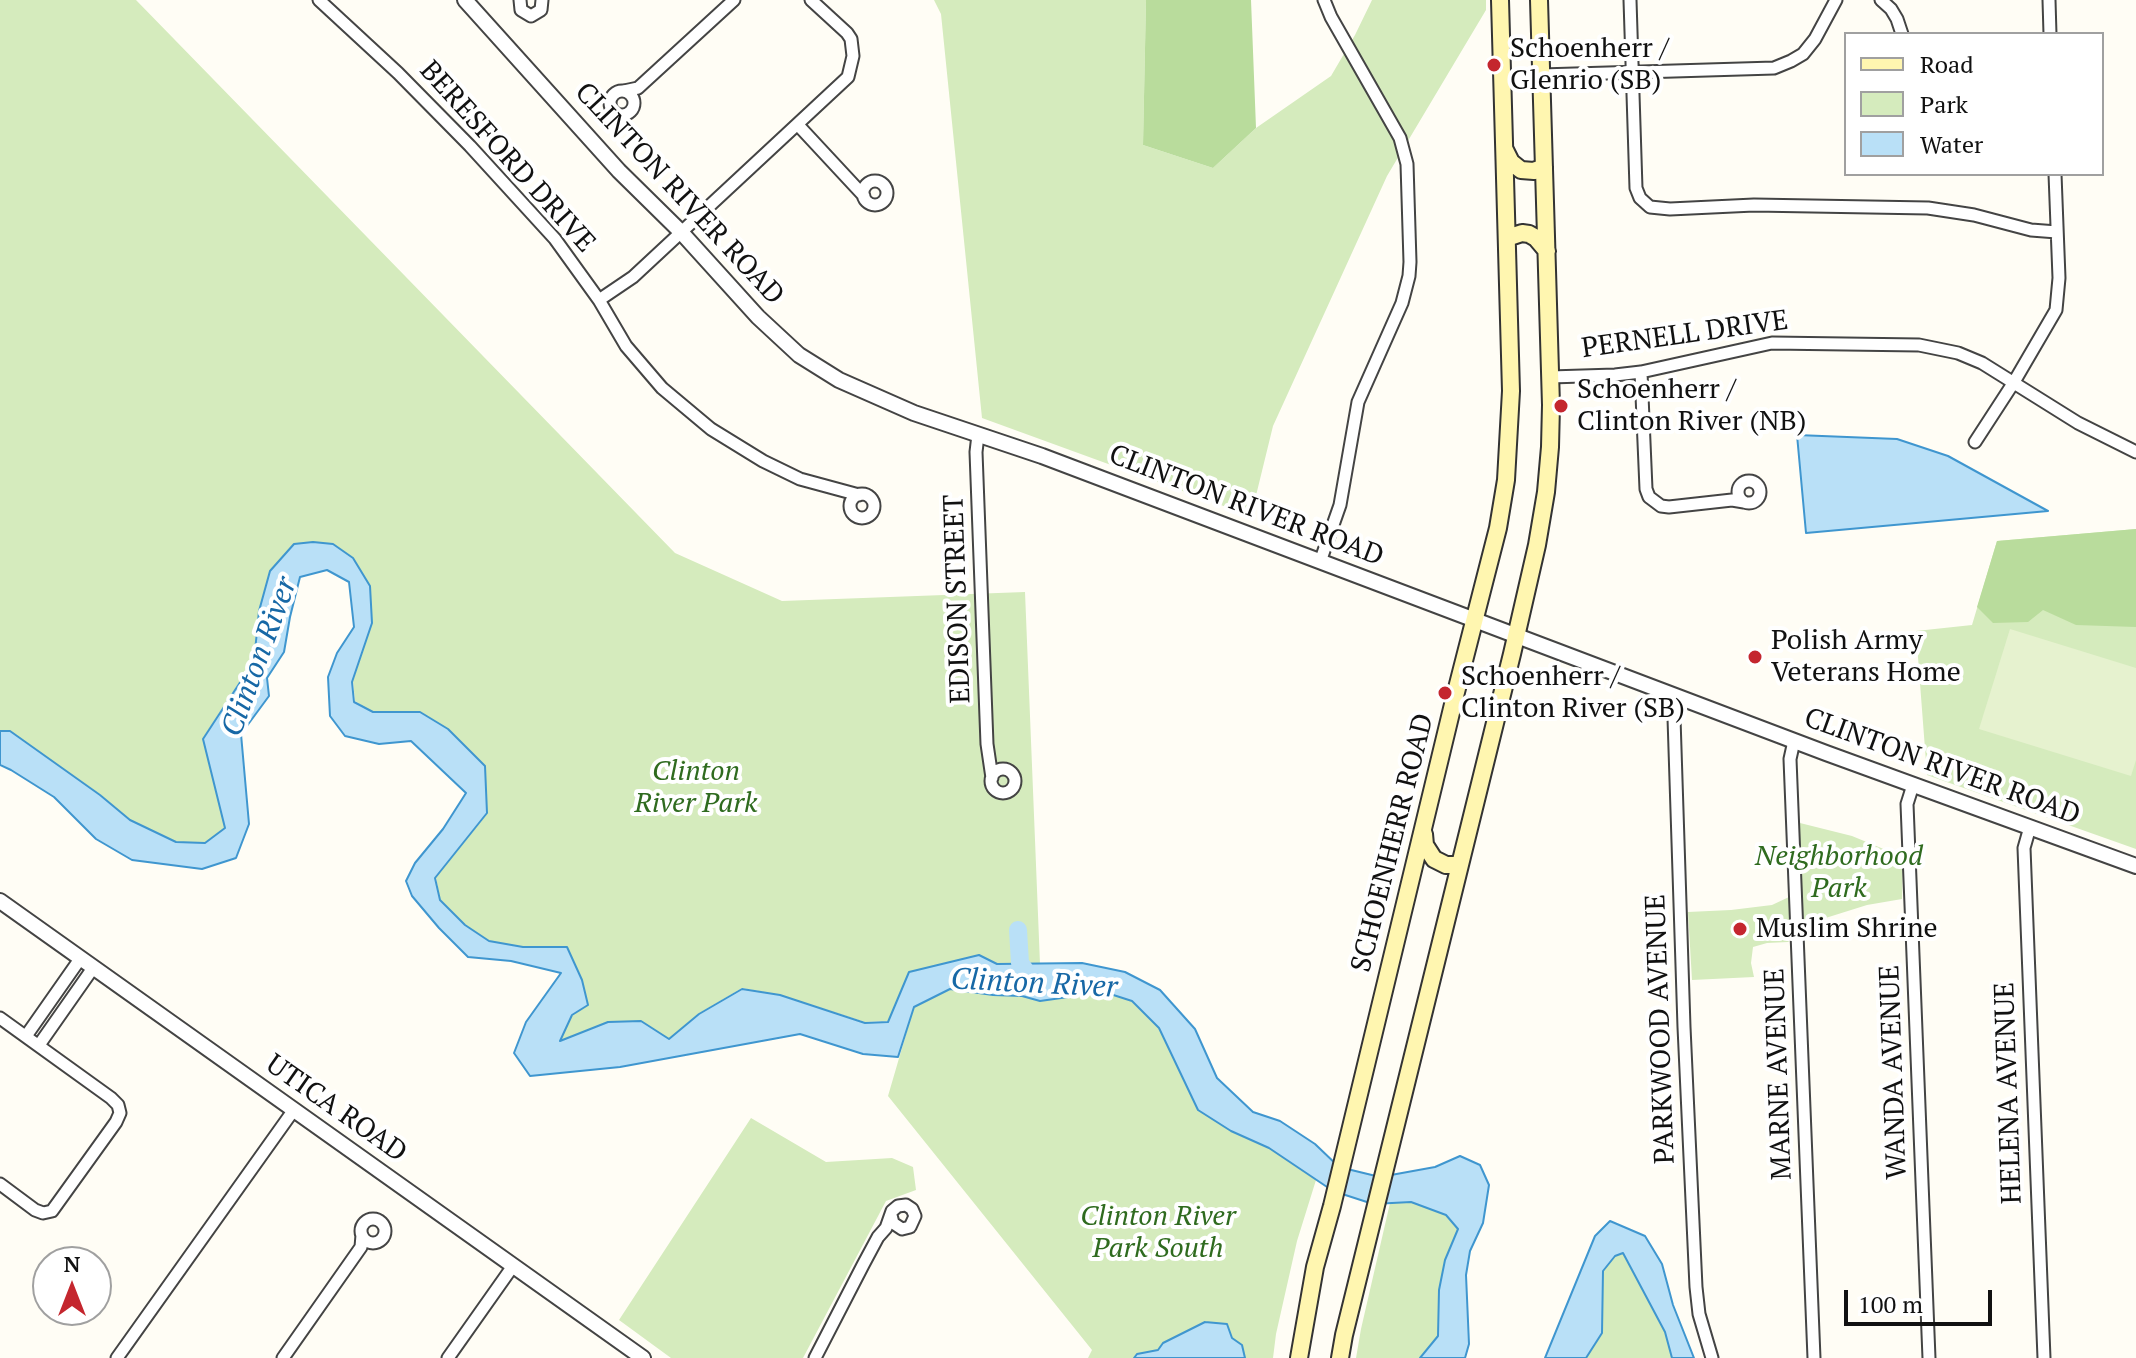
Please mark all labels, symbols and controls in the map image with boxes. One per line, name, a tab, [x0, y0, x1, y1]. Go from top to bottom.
place label: Schoenherr / Glenrio (SB)	[1510, 32, 1669, 98]
legend	[1844, 32, 2104, 176]
text: Road	[1920, 48, 1974, 80]
street label: BERESFORD DRIVE	[412, 54, 602, 260]
marker: Schoenherr / Glenrio (SB)	[1485, 56, 1503, 74]
street label: CLINTON RIVER ROAD	[567, 76, 791, 312]
text: Park	[1920, 88, 1968, 120]
text: Water	[1920, 128, 1983, 160]
street label: PERNELL DRIVE	[1580, 304, 1790, 366]
place label: Schoenherr / Clinton River (NB)	[1577, 373, 1806, 439]
marker: Schoenherr / Clinton River (NB)	[1552, 397, 1570, 415]
street label: CLINTON RIVER ROAD	[1104, 438, 1388, 574]
street label: EDISON STREET	[938, 494, 978, 704]
water label: Clinton River	[215, 572, 305, 742]
place label: Polish Army Veterans Home	[1771, 624, 1961, 690]
marker: Polish Army Veterans Home	[1746, 648, 1764, 666]
place label: Schoenherr / Clinton River (SB)	[1461, 660, 1685, 726]
marker: Schoenherr / Clinton River (SB)	[1436, 684, 1454, 702]
street label: CLINTON RIVER ROAD	[1799, 701, 2085, 833]
street label: SCHOENHERR ROAD	[1345, 710, 1441, 976]
park label: Clinton River Park	[634, 755, 758, 821]
park label: Neighborhood Park	[1755, 840, 1923, 906]
street label: PARKWOOD AVENUE	[1639, 893, 1683, 1165]
place label: Muslim Shrine	[1756, 912, 1938, 946]
marker: Muslim Shrine	[1731, 920, 1749, 938]
water label: Clinton River	[950, 962, 1118, 1006]
street label: WANDA AVENUE	[1873, 964, 1915, 1180]
street label: MARNE AVENUE	[1759, 967, 1799, 1181]
street label: HELENA AVENUE	[1988, 981, 2030, 1205]
street label: UTICA ROAD	[259, 1048, 413, 1170]
park label: Clinton River Park South	[1080, 1200, 1236, 1266]
north arrow	[32, 1246, 112, 1326]
text: N	[64, 1249, 80, 1278]
scale bar	[1848, 1274, 1996, 1324]
text: 100 m	[1858, 1288, 1923, 1320]

